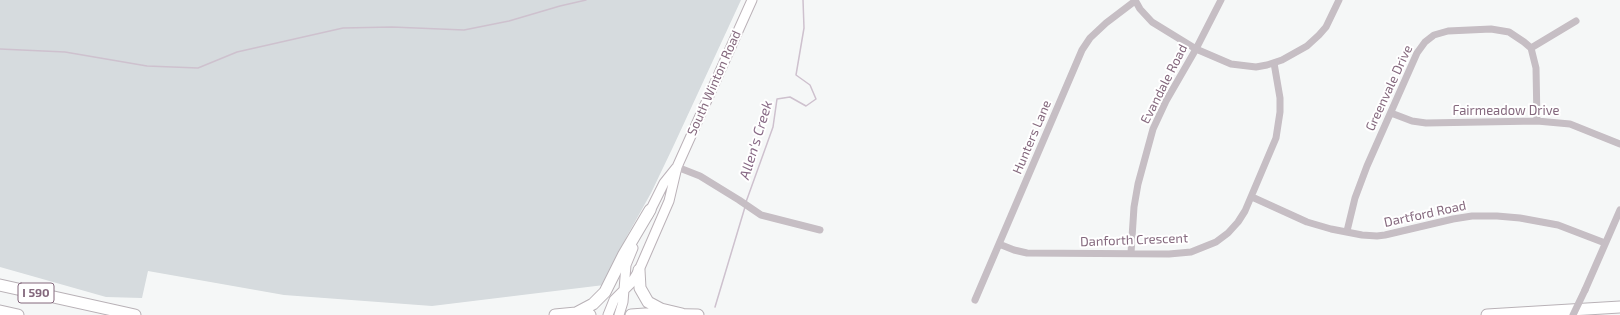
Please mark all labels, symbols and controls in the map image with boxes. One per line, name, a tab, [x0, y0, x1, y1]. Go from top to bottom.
street label: South Winton Road	[684, 28, 744, 138]
street label: Evandale Road	[1137, 42, 1191, 126]
street label: Greenvale Drive	[1362, 42, 1416, 134]
street label: Hunters Lane	[1009, 98, 1055, 176]
water label: Allen's Creek	[736, 99, 776, 181]
street label: Fairmeadow Drive	[1452, 103, 1560, 119]
street label: Dartford Road	[1383, 198, 1467, 230]
street label: Danforth Crescent	[1080, 230, 1188, 250]
road number: I 590	[18, 283, 54, 303]

